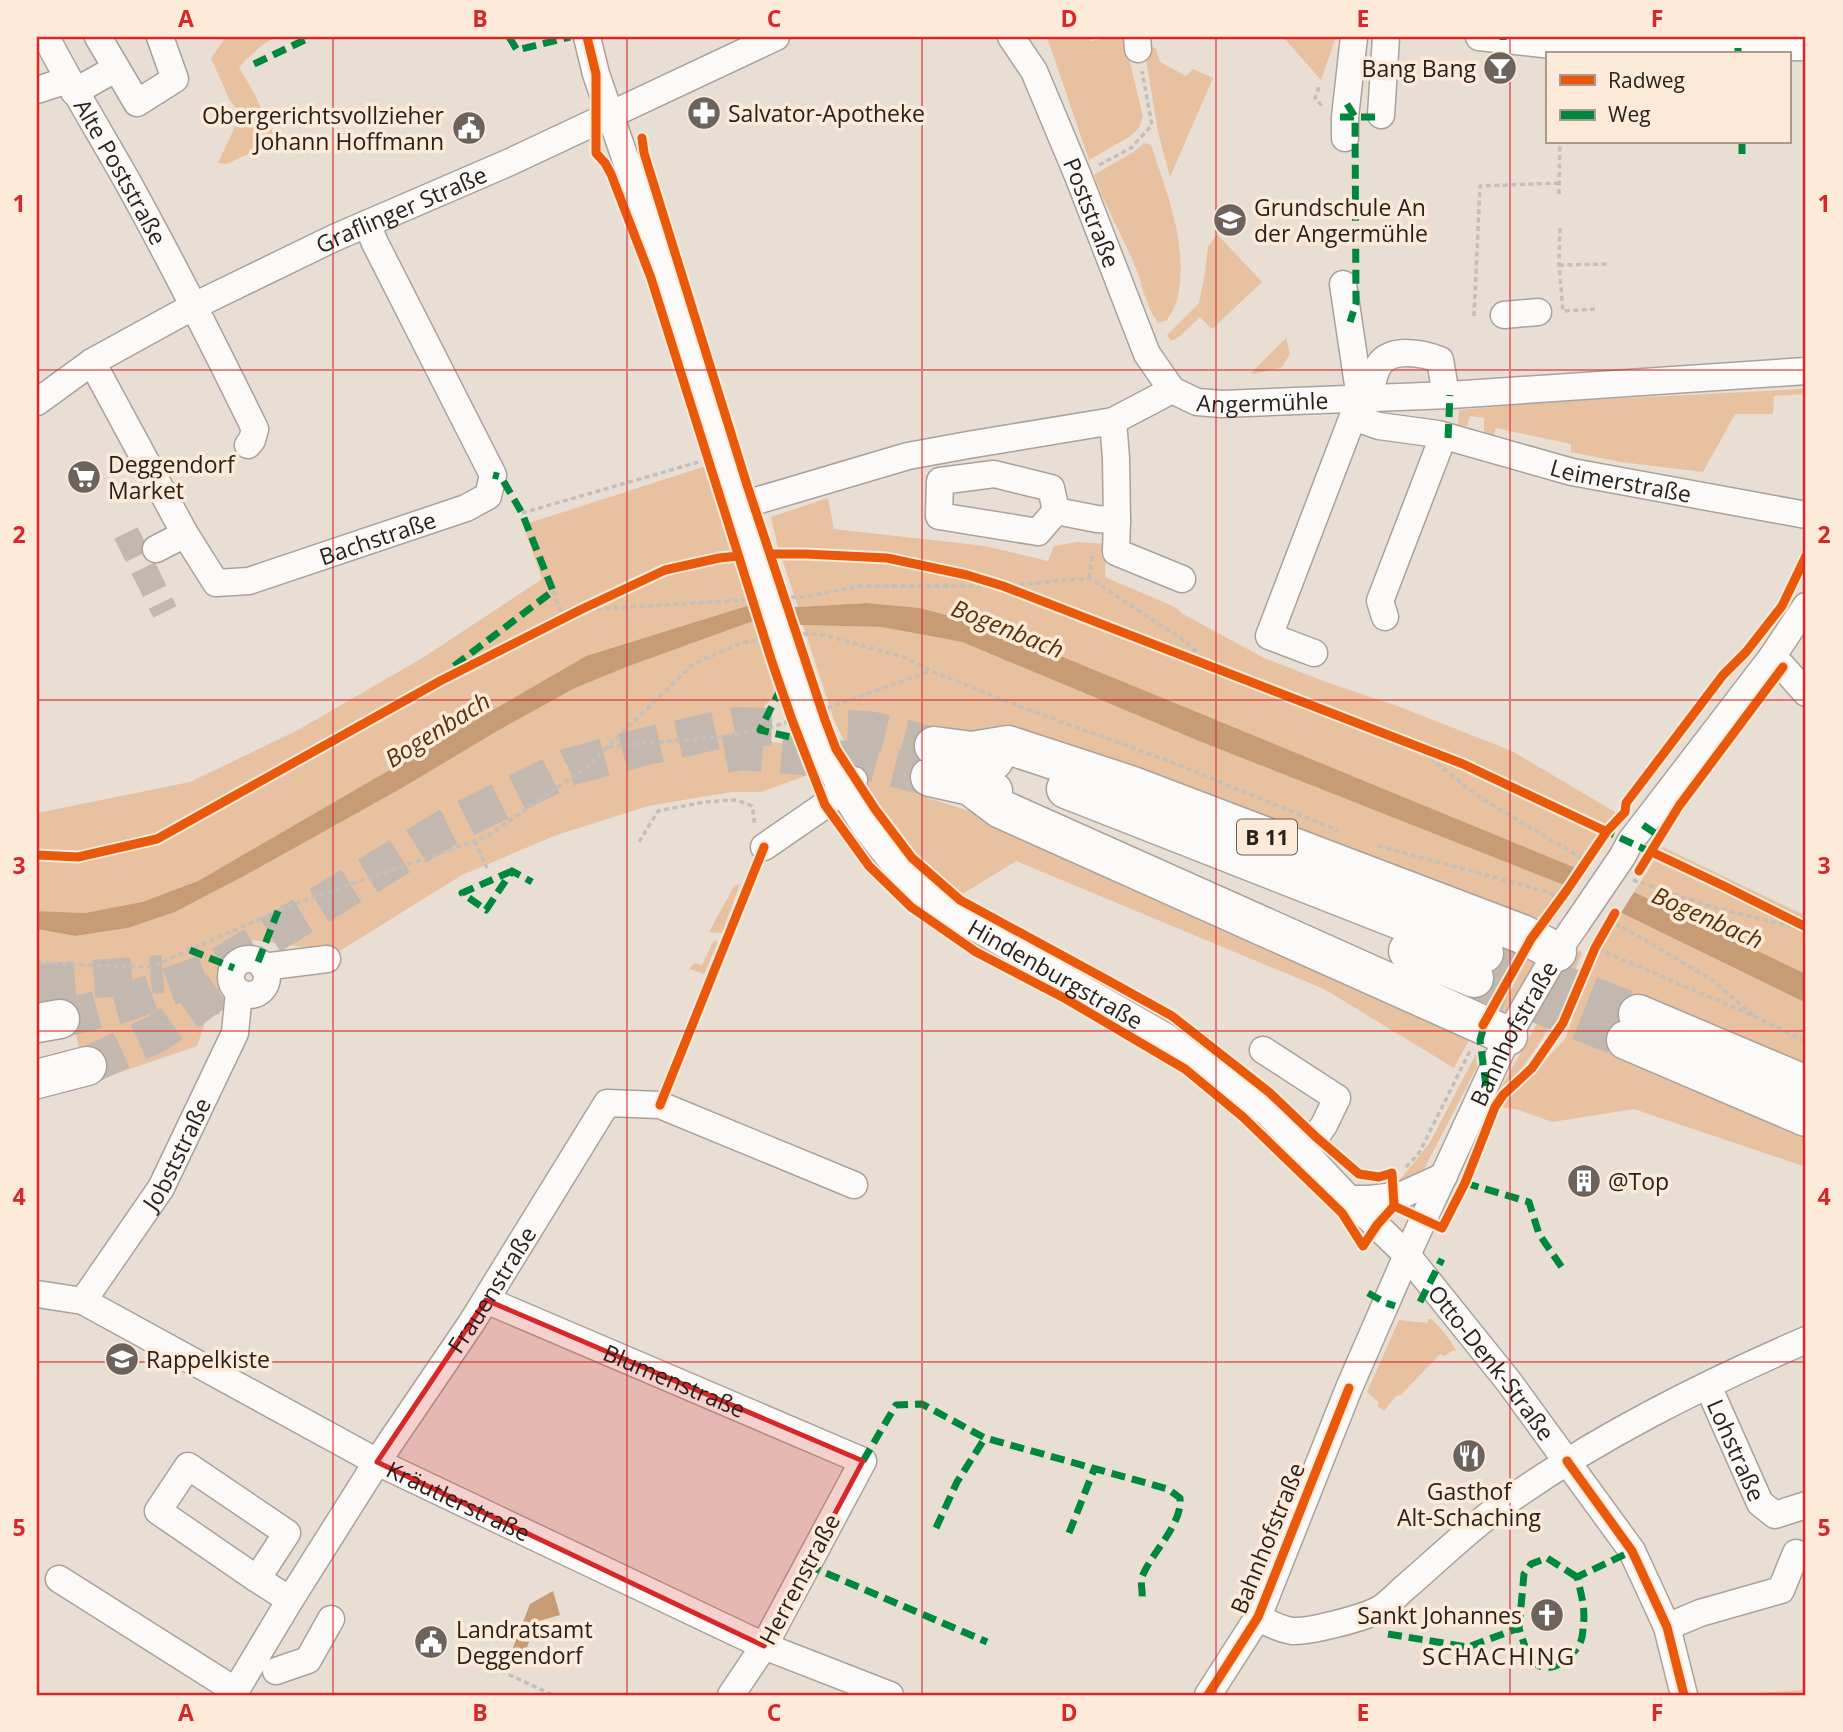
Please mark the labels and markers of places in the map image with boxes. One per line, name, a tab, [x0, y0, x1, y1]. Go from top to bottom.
bar icon: Bang Bang	[1481, 49, 1519, 87]
place label: Bang Bang	[1362, 52, 1476, 84]
pharmacy icon: Salvator-Apotheke	[685, 94, 723, 132]
place label: Salvator-Apotheke	[728, 97, 925, 129]
place label: Obergerichtsvollzieher Johann Hoffmann	[202, 99, 445, 157]
public building icon: Obergerichtsvollzieher Johann Hoffmann	[450, 109, 488, 147]
place label: Grundschule An der Angermühle	[1254, 191, 1428, 249]
school or university icon: Grundschule An der Angermühle	[1211, 201, 1249, 239]
place label: Deggendorf Market	[108, 448, 236, 506]
supermarket icon: Deggendorf Market	[65, 458, 103, 496]
building icon: @Top	[1565, 1162, 1603, 1200]
place label: @Top	[1608, 1165, 1669, 1197]
school or university icon: Rappelkiste	[103, 1340, 141, 1378]
place label: Rappelkiste	[146, 1343, 270, 1375]
restaurant icon: Gasthof Alt-Schaching	[1450, 1437, 1488, 1475]
place label: Gasthof Alt-Schaching	[1397, 1475, 1541, 1533]
church icon: Sankt Johannes	[1528, 1596, 1566, 1634]
place label: Sankt Johannes	[1357, 1599, 1522, 1631]
place label: Landratsamt Deggendorf	[456, 1613, 593, 1671]
public building icon: Landratsamt Deggendorf	[412, 1623, 450, 1661]

